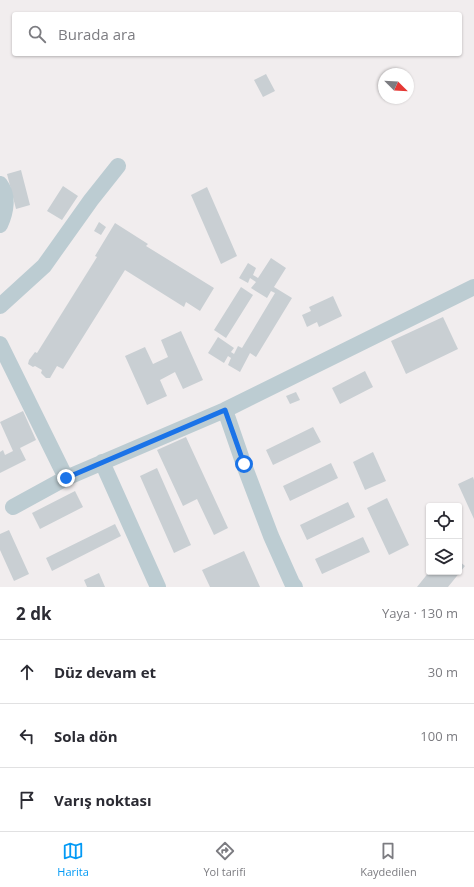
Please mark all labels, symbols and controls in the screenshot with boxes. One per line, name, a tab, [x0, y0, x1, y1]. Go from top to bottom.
search box	[12, 12, 462, 56]
icon: search	[26, 23, 48, 45]
text: Burada ara	[58, 24, 136, 44]
north arrow	[378, 68, 414, 104]
route start	[235, 455, 253, 473]
route end	[57, 469, 75, 487]
map controls	[426, 503, 462, 575]
button: locate	[426, 503, 462, 539]
button: layers	[426, 539, 462, 575]
text: 2 dk	[16, 602, 51, 625]
text: Yaya · 130 m	[382, 604, 458, 622]
icon: ahead	[16, 661, 38, 683]
text: Düz devam et	[54, 662, 156, 682]
text: 30 m	[428, 663, 458, 681]
icon: left	[16, 725, 38, 747]
text: Sola dön	[54, 726, 118, 746]
text: 100 m	[420, 727, 458, 745]
icon: arrive	[16, 789, 38, 811]
text: Varış noktası	[54, 790, 152, 810]
tab: Harita	[57, 840, 89, 879]
tab: Yol tarifi	[203, 840, 246, 879]
tab: Kaydedilen	[360, 840, 417, 879]

